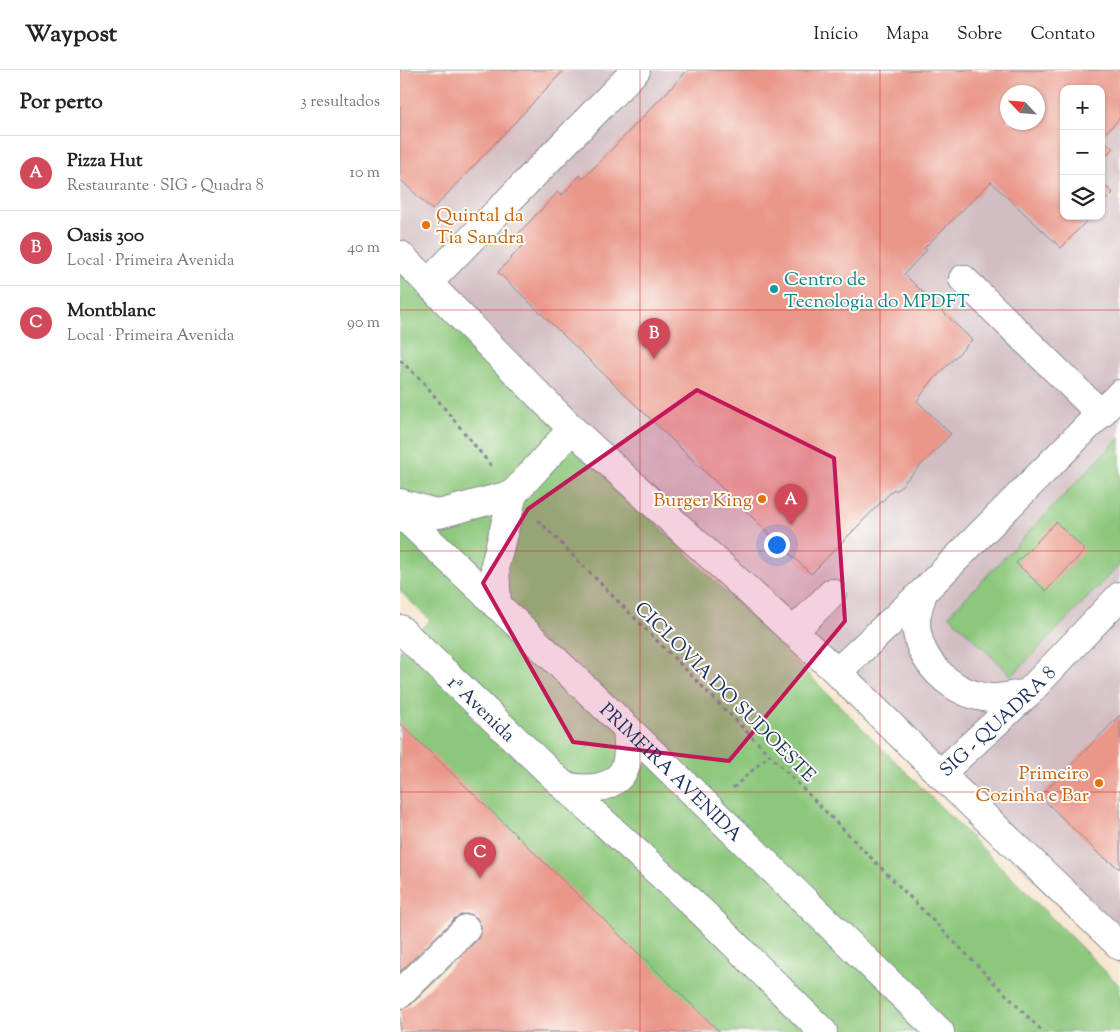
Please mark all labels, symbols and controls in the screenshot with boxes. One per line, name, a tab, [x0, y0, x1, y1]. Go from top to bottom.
text: Waypost	[25, 18, 117, 52]
text: Início	[813, 22, 858, 48]
text: Mapa	[886, 22, 929, 48]
text: Sobre	[957, 22, 1002, 48]
text: Contato	[1030, 22, 1095, 48]
north arrow	[1000, 85, 1045, 130]
map controls	[1060, 85, 1105, 220]
button: +	[1060, 85, 1105, 130]
text: Por perto	[20, 88, 103, 118]
text: 3 resultados	[300, 91, 380, 114]
button: −	[1060, 130, 1105, 175]
text: Pizza Hut	[67, 148, 143, 175]
text: A	[30, 162, 43, 185]
text: 10 m	[350, 162, 380, 185]
text: Restaurante · SIG - Quadra 8	[67, 175, 264, 198]
button: layers	[1060, 175, 1105, 220]
place label: Quintal da Tia Sandra	[436, 203, 524, 252]
marker: Quintal da Tia Sandra	[420, 219, 432, 231]
text: Oasis 300	[67, 223, 144, 250]
text: B	[31, 237, 41, 260]
text: 40 m	[347, 237, 380, 260]
text: Local · Primeira Avenida	[67, 250, 234, 273]
place label: Centro de Tecnologia do MPDFT	[784, 267, 970, 316]
marker: Centro de Tecnologia do MPDFT	[768, 283, 780, 295]
text: Montblanc	[67, 298, 156, 325]
text: C	[30, 312, 42, 335]
text: 90 m	[347, 312, 380, 335]
pin: B	[638, 318, 670, 359]
text: Local · Primeira Avenida	[67, 325, 234, 348]
pin: A	[775, 484, 807, 525]
place label: Burger King	[653, 488, 752, 515]
marker: Burger King	[756, 493, 768, 505]
your location	[764, 532, 790, 558]
street label: CICLOVIA DO SUDOESTE	[628, 596, 821, 790]
street label: SIG - QUADRA 8	[934, 661, 1063, 784]
street label: 1ª Avenida	[440, 671, 520, 749]
street label: PRIMEIRA AVENIDA	[592, 698, 748, 849]
place label: Primeiro Cozinha e Bar	[976, 761, 1089, 810]
marker: Primeiro Cozinha e Bar	[1093, 777, 1105, 789]
pin: C	[464, 837, 496, 878]

